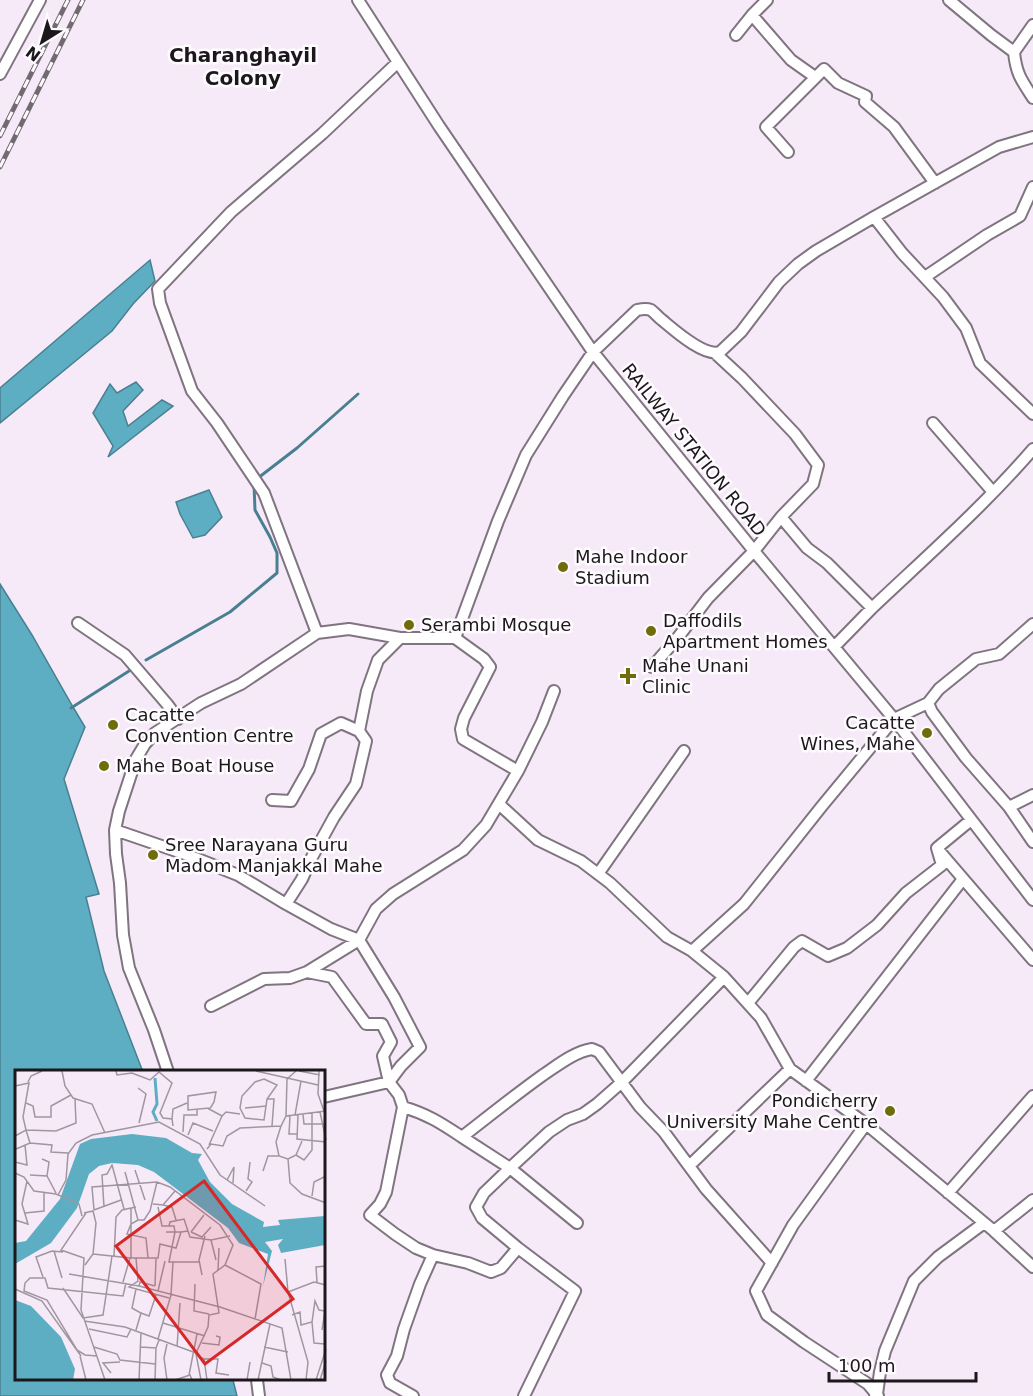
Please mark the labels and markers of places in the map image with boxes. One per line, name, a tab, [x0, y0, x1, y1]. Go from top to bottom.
place label: Mahe Indoor Stadium	[575, 546, 688, 588]
marker: Mahe Indoor Stadium	[556, 560, 570, 574]
place label: Daffodils Apartment Homes	[663, 610, 828, 652]
place label: Serambi Mosque	[421, 614, 571, 635]
marker: Serambi Mosque	[402, 618, 416, 632]
marker: Daffodils Apartment Homes	[644, 624, 658, 638]
place label: Mahe Unani Clinic	[642, 655, 749, 697]
marker: Mahe Unani Clinic	[619, 667, 637, 685]
place label: Cacatte Convention Centre	[125, 704, 294, 746]
place label: Cacatte Wines, Mahe	[800, 712, 915, 754]
marker: Cacatte Convention Centre	[106, 718, 120, 732]
marker: Cacatte Wines, Mahe	[920, 726, 934, 740]
place label: Mahe Boat House	[116, 755, 274, 776]
marker: Mahe Boat House	[97, 759, 111, 773]
place label: Sree Narayana Guru Madom Manjakkal Mahe	[165, 834, 383, 876]
marker: Sree Narayana Guru Madom Manjakkal Mahe	[146, 848, 160, 862]
place label: Pondicherry University Mahe Centre	[667, 1090, 878, 1132]
marker: Pondicherry University Mahe Centre	[883, 1104, 897, 1118]

